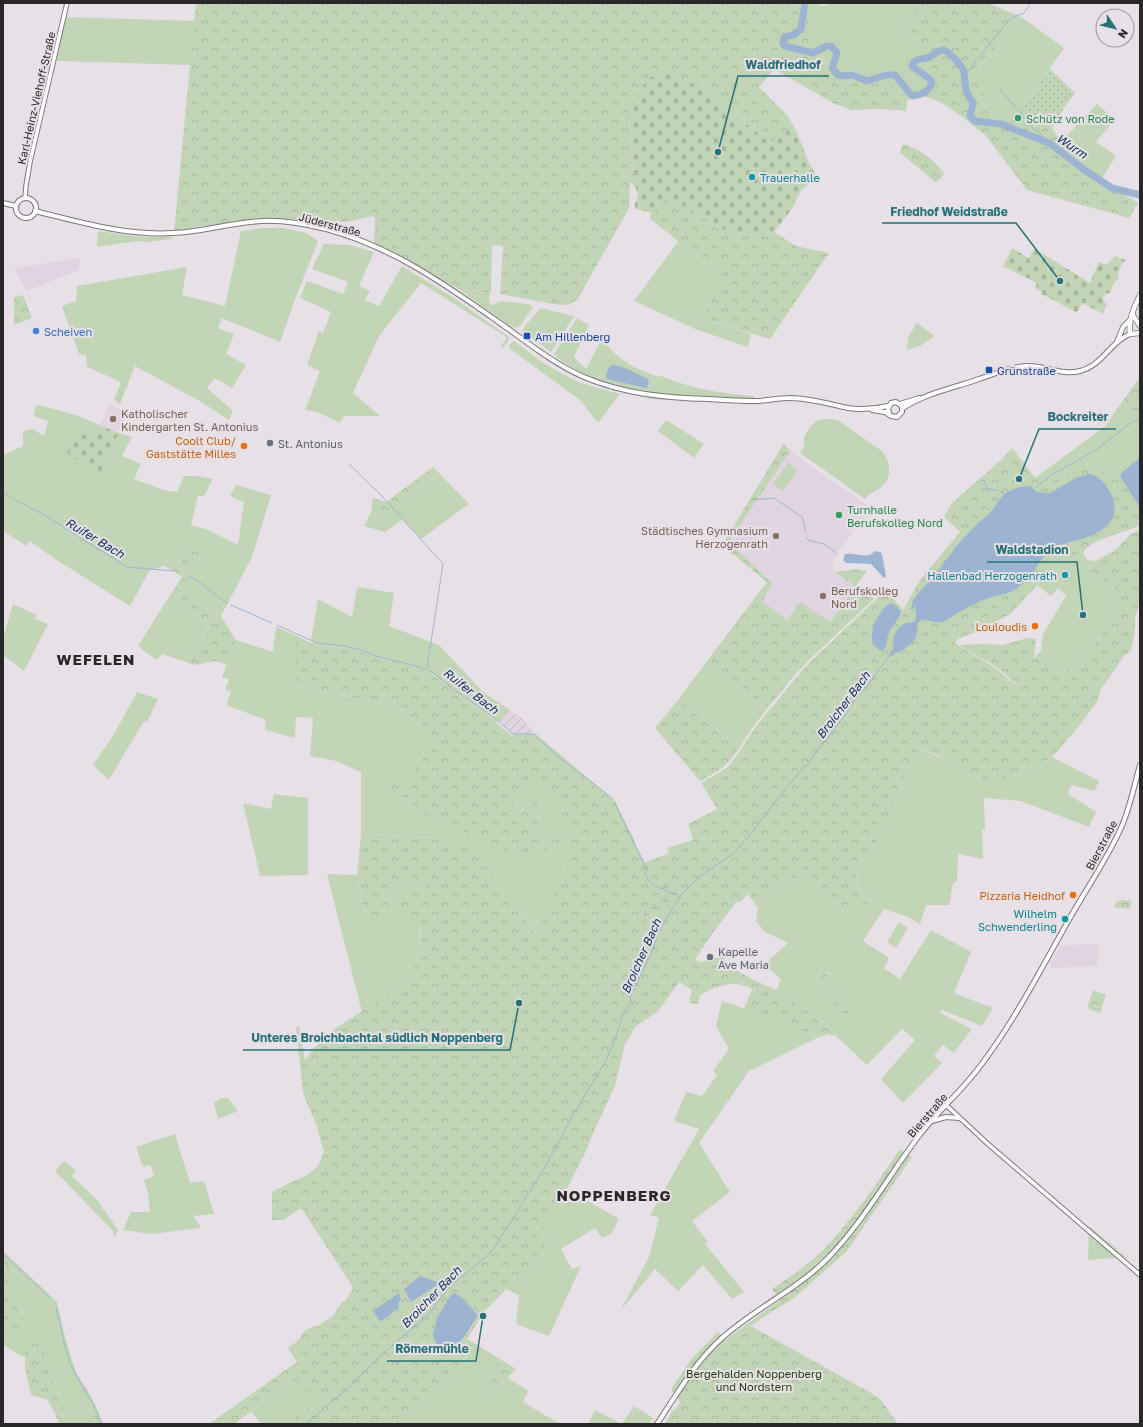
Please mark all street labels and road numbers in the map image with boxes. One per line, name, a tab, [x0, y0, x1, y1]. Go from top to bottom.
street label: Karl-Heinz-Viehoff-Straße	[14, 30, 58, 166]
street label: Jüderstraße	[298, 209, 362, 239]
street label: Bierstraße	[1082, 818, 1120, 872]
street label: Bierstraße	[904, 1090, 950, 1140]

